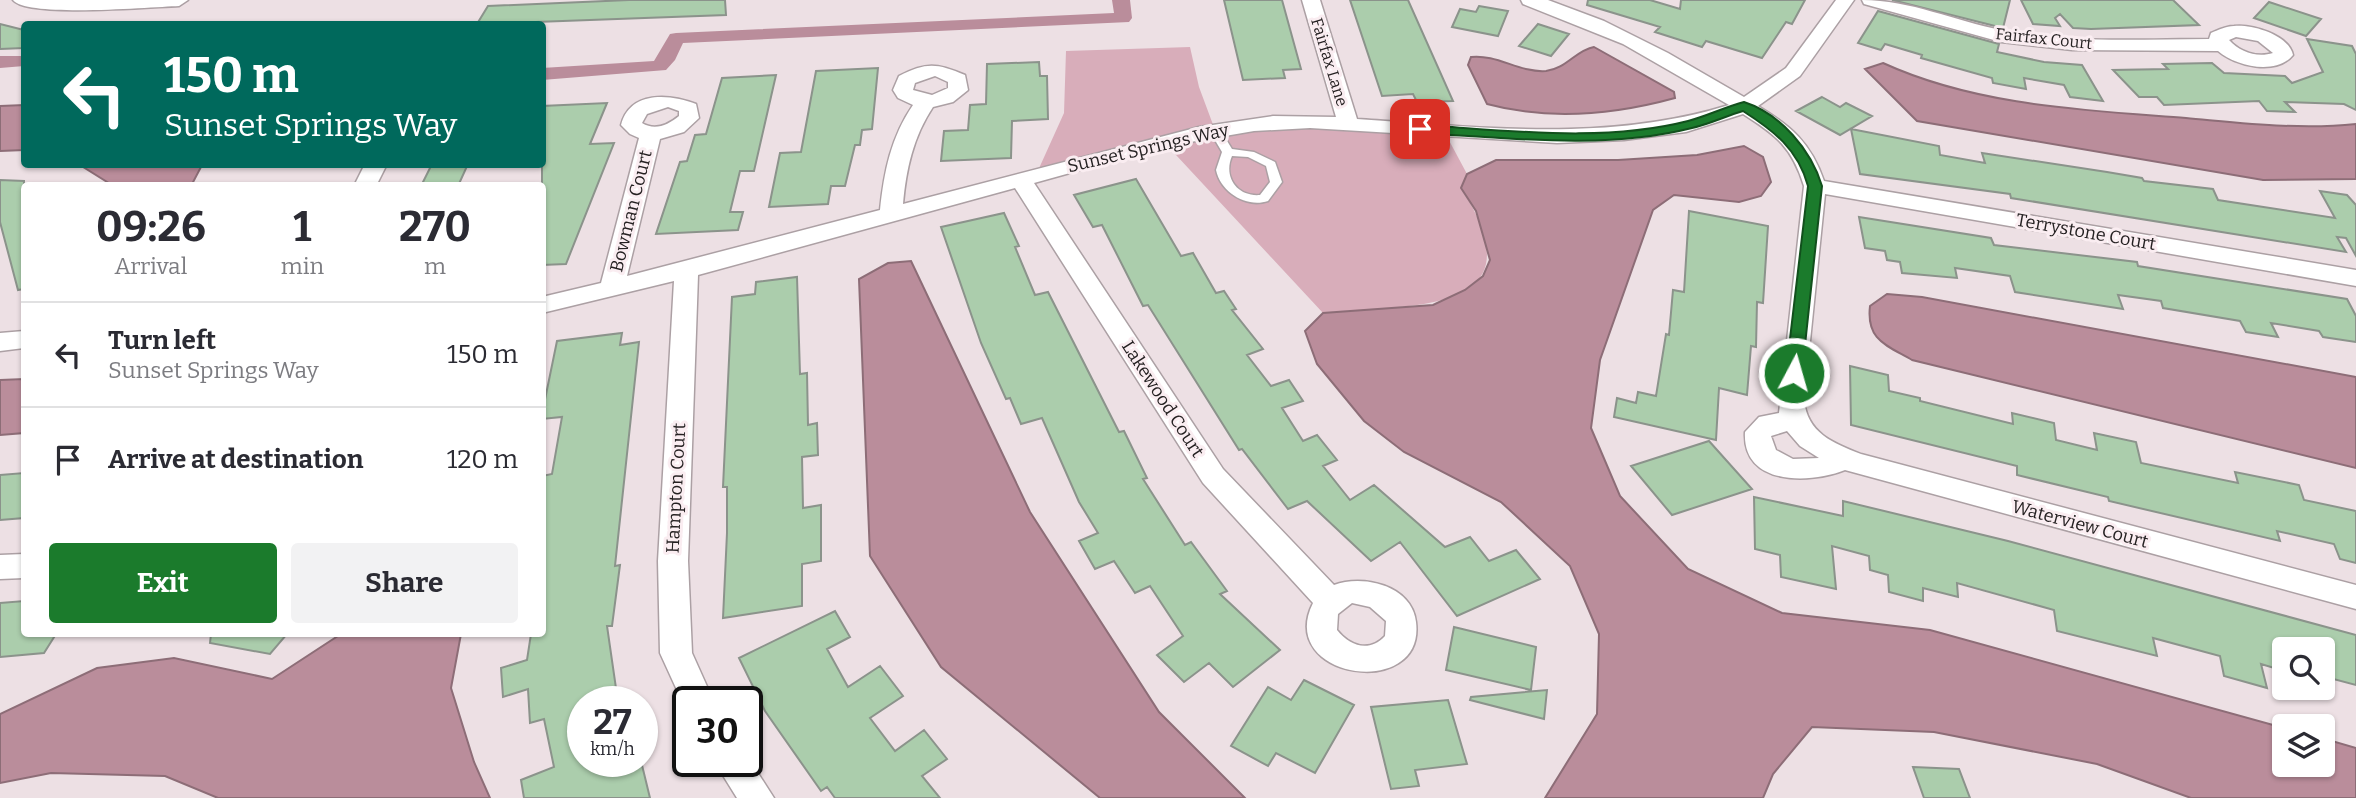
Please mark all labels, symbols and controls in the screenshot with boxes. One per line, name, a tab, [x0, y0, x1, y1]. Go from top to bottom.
street label: Fairfax Lane	[1307, 16, 1352, 109]
street label: Fairfax Court	[1995, 24, 2093, 53]
text: 150 m	[164, 46, 299, 105]
icon: left	[49, 49, 140, 140]
pin	[1390, 99, 1450, 159]
text: Sunset Springs Way	[164, 106, 457, 144]
icon: arrive	[1401, 110, 1439, 148]
street label: Sunset Springs Way	[1065, 119, 1231, 177]
street label: Bowman Court	[605, 147, 657, 274]
text: 09:26	[96, 202, 206, 252]
text: 1	[293, 202, 311, 252]
text: 270	[399, 202, 471, 252]
street label: Terrystone Court	[2014, 209, 2158, 255]
text: Arrival	[114, 252, 187, 280]
text: min	[281, 252, 324, 280]
text: m	[424, 252, 446, 280]
text: Turn left	[108, 325, 216, 356]
icon: left	[49, 336, 87, 374]
street label: Lakewood Court	[1117, 336, 1209, 462]
position arrow	[1757, 336, 1831, 410]
text: 150 m	[447, 339, 518, 370]
text: Sunset Springs Way	[108, 356, 319, 384]
street label: Hampton Court	[662, 422, 690, 554]
icon: arrive	[49, 441, 87, 479]
text: Arrive at destination	[108, 444, 363, 475]
text: 120 m	[447, 444, 518, 475]
street label: Waterview Court	[2009, 495, 2151, 553]
button: Exit	[49, 543, 277, 623]
button: Share	[291, 543, 518, 623]
map controls	[2272, 637, 2335, 777]
button: search	[2272, 637, 2335, 700]
speed limit sign: 30	[672, 686, 763, 777]
text: 27	[593, 701, 632, 743]
button: layers	[2272, 714, 2335, 777]
text: km/h	[590, 738, 635, 760]

